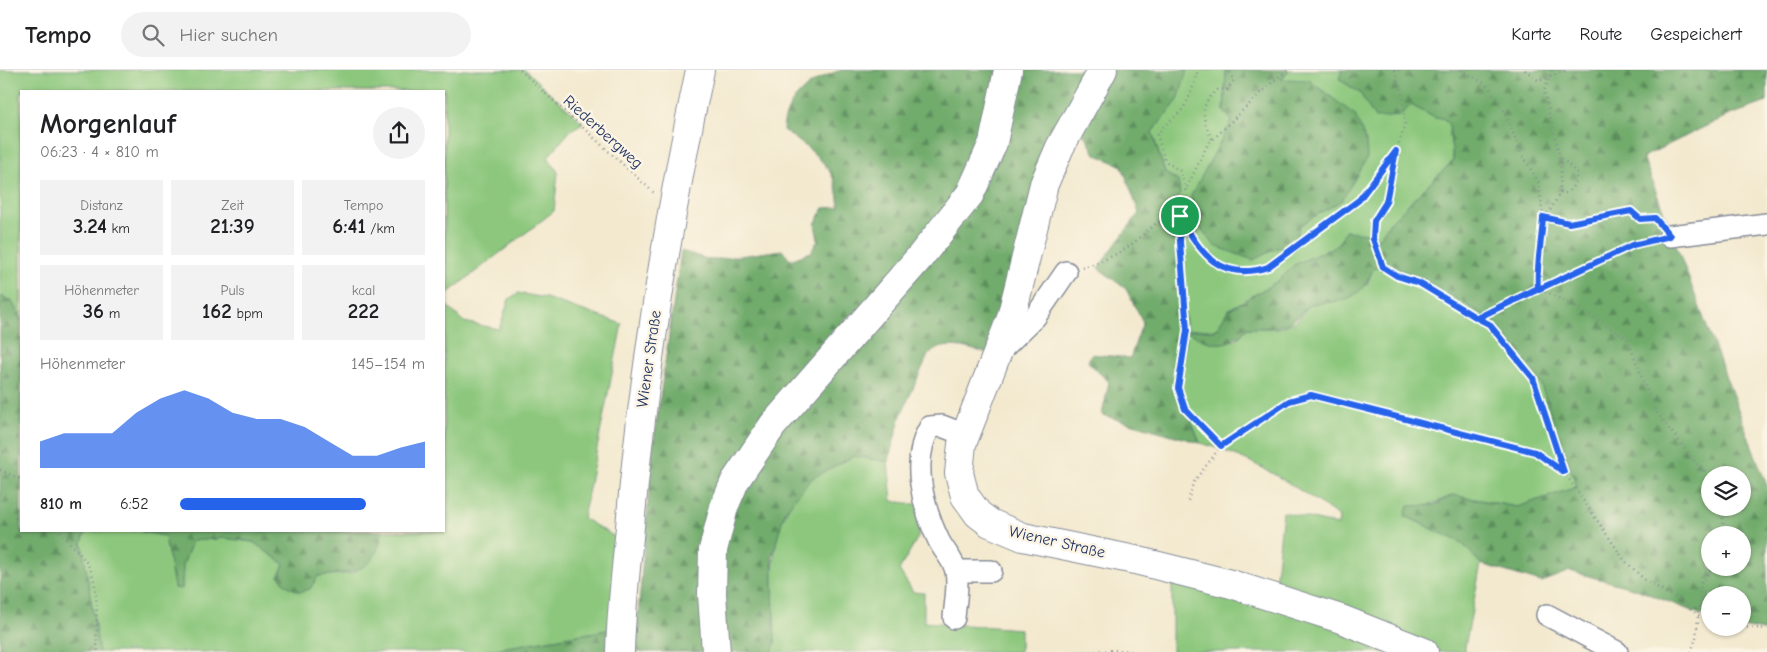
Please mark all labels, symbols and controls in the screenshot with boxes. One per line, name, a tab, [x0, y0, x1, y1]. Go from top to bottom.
search box	[121, 12, 471, 57]
text: Tempo	[25, 21, 91, 49]
icon: search	[139, 21, 167, 49]
text: Hier suchen	[179, 24, 278, 46]
text: Karte	[1511, 24, 1551, 45]
text: Route	[1579, 24, 1622, 45]
text: Gespeichert	[1650, 24, 1742, 45]
street label: Riederbergweg	[560, 92, 646, 172]
button: share	[373, 107, 425, 159]
text: Morgenlauf	[40, 108, 176, 140]
text: 06:23 · 4 × 810 m	[40, 143, 159, 161]
pin	[1159, 195, 1201, 237]
text: Distanz	[80, 197, 123, 214]
text: Zeit	[221, 197, 244, 214]
text: Tempo	[344, 197, 383, 214]
icon: arrive	[1166, 202, 1194, 230]
text: 3.24	[73, 214, 107, 238]
text: 21:39	[210, 214, 255, 238]
text: 6:41	[332, 214, 366, 238]
text: km	[107, 220, 130, 237]
text: /km	[366, 220, 395, 237]
text: Höhenmeter	[64, 282, 139, 299]
text: Puls	[221, 282, 244, 299]
text: kcal	[352, 282, 375, 299]
text: 36	[83, 299, 104, 323]
text: 162	[202, 299, 232, 323]
text: 222	[348, 299, 379, 323]
text: m	[104, 305, 120, 322]
text: bpm	[232, 305, 263, 322]
street label: Wiener Straße	[633, 309, 665, 409]
text: Höhenmeter	[40, 355, 125, 373]
text: 145–154 m	[351, 355, 425, 373]
map controls	[1701, 466, 1751, 636]
button: layers	[1701, 466, 1751, 516]
text: 810 m	[40, 495, 82, 513]
text: 6:52	[120, 495, 149, 513]
street label: Wiener Straße	[1007, 522, 1107, 562]
button: +	[1701, 526, 1751, 576]
button: −	[1701, 586, 1751, 636]

